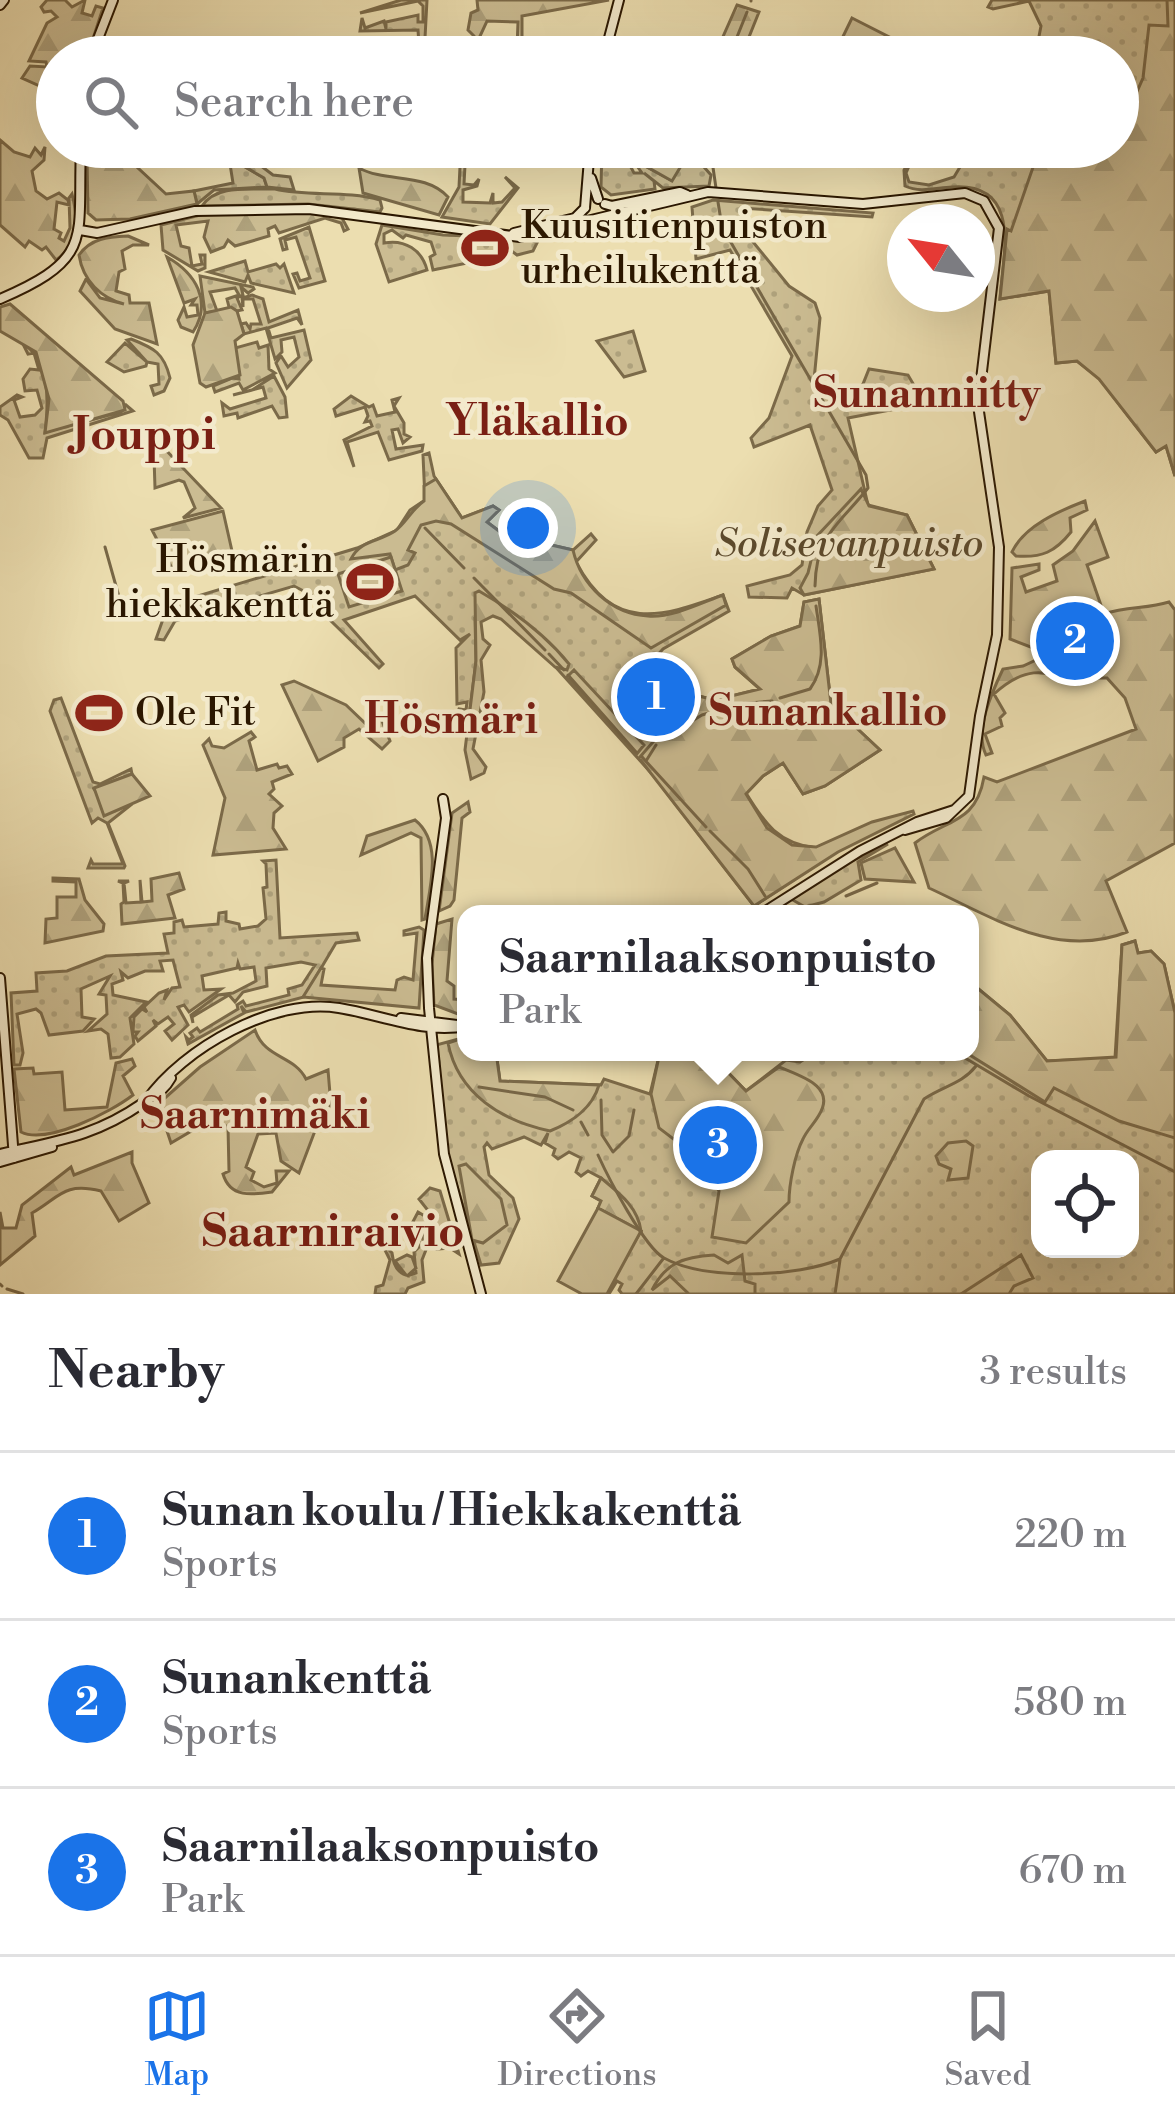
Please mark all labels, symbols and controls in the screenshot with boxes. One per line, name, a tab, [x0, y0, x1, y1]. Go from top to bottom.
search box	[36, 36, 1139, 168]
icon: search	[78, 69, 144, 135]
text: Search here	[174, 74, 414, 131]
place label: Kuusitienpuiston urheilukenttä	[521, 202, 827, 296]
north arrow	[887, 204, 995, 312]
sports icon: Kuusitienpuiston urheilukenttä	[460, 223, 510, 273]
district label: Sunanniitty	[813, 368, 1042, 421]
district label: Yläkallio	[445, 396, 629, 449]
district label: Jouppi	[67, 407, 215, 464]
your location	[498, 498, 558, 558]
park label: Solisevanpuisto	[715, 520, 983, 569]
place label: Hösmärin hiekkakenttä	[106, 536, 334, 630]
sports icon: Hösmärin hiekkakenttä	[345, 557, 395, 607]
pin: 2	[1036, 596, 1114, 686]
pin: 1	[617, 652, 695, 742]
district label: Sunankallio	[709, 686, 947, 739]
sports icon: Ole Fit	[74, 688, 124, 738]
place label: Ole Fit	[135, 689, 256, 738]
district label: Hösmäri	[364, 694, 538, 747]
popup	[457, 905, 979, 1061]
text: Saarnilaaksonpuisto	[499, 930, 937, 987]
text: Park	[499, 987, 580, 1036]
district label: Saarnimäki	[140, 1089, 370, 1142]
pin: 3	[679, 1100, 757, 1190]
map controls	[1031, 1150, 1139, 1258]
button: locate	[1031, 1150, 1139, 1258]
district label: Saarniraivio	[201, 1204, 465, 1261]
text: Nearby	[48, 1340, 224, 1404]
text: 3 results	[979, 1348, 1127, 1397]
text: Sunan koulu / Hiekkakenttä	[162, 1483, 741, 1540]
text: 1	[78, 1511, 96, 1560]
text: 220 m	[1014, 1511, 1127, 1560]
text: Sports	[162, 1540, 278, 1589]
text: Sunankenttä	[162, 1651, 431, 1708]
text: 2	[75, 1679, 99, 1728]
text: 580 m	[1014, 1679, 1127, 1728]
text: Sports	[162, 1708, 278, 1757]
text: Saarnilaaksonpuisto	[162, 1819, 600, 1876]
text: 3	[75, 1847, 99, 1896]
text: 670 m	[1019, 1847, 1127, 1896]
text: Park	[162, 1876, 243, 1925]
tab: Map	[144, 1983, 210, 2096]
tab: Directions	[498, 1983, 657, 2096]
tab: Saved	[944, 1983, 1031, 2096]

